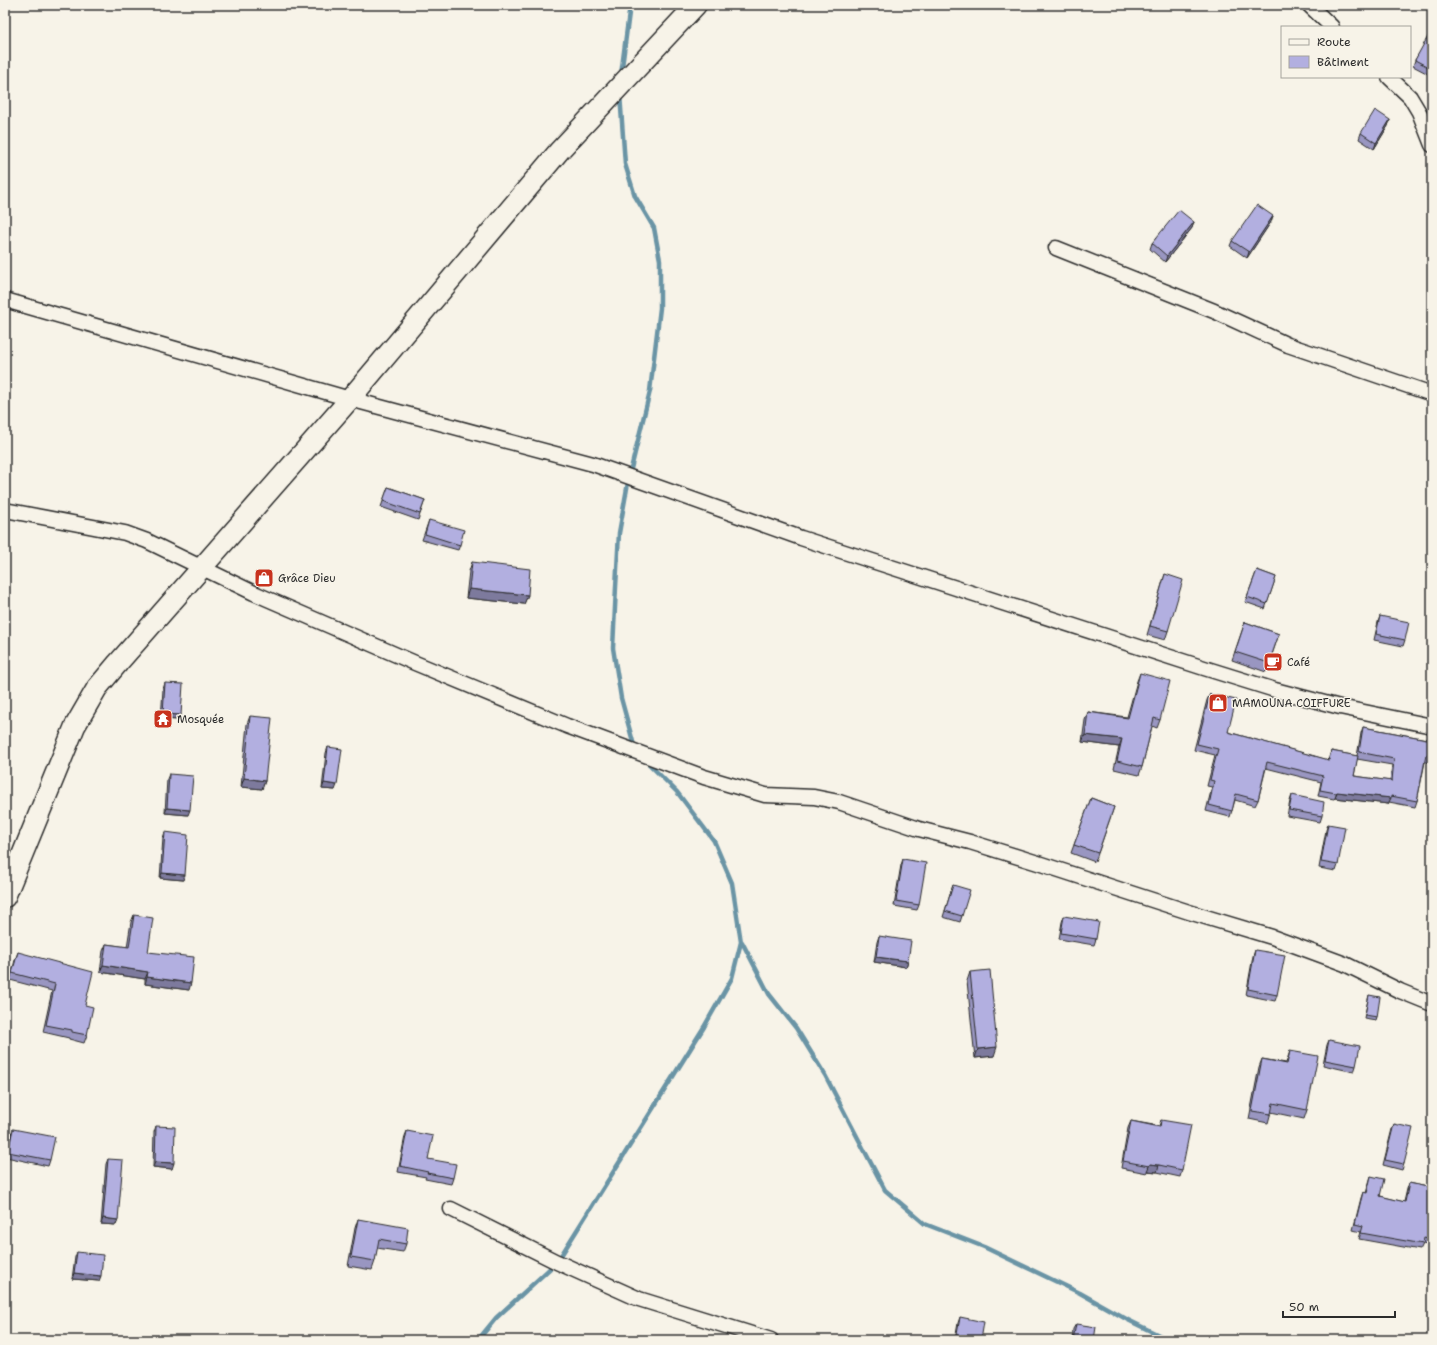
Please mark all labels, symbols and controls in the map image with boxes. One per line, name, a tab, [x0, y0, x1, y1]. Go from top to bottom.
legend	[1281, 26, 1411, 78]
text: Route	[1317, 34, 1351, 50]
text: Bâtiment	[1317, 54, 1369, 70]
shop icon: Grâce Dieu	[253, 567, 275, 589]
place label: Grâce Dieu	[278, 571, 336, 586]
cafe icon: Café	[1262, 651, 1284, 673]
place label: Café	[1287, 655, 1310, 670]
shop icon: MAMOUNA COIFFURE	[1207, 692, 1229, 714]
place label: MAMOUNA COIFFURE	[1232, 696, 1351, 711]
temple icon: Mosquée	[152, 708, 174, 730]
place label: Mosquée	[177, 712, 224, 727]
scale bar	[1283, 1293, 1395, 1319]
text: 50 m	[1289, 1299, 1319, 1315]

